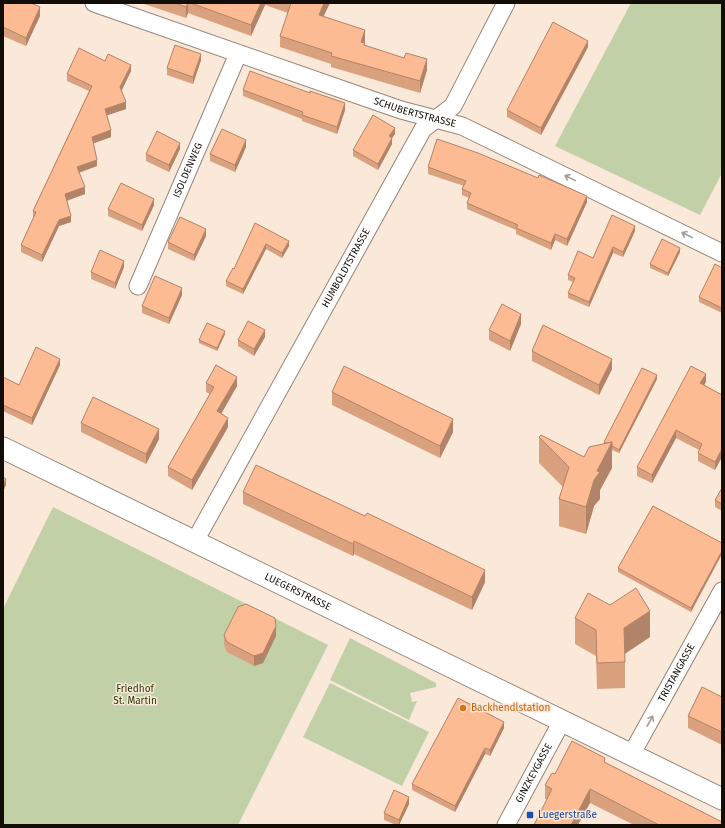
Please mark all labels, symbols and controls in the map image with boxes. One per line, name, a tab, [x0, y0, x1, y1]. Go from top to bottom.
street label: SCHUBERTSTRASSE	[372, 95, 457, 130]
street label: ISOLDENWEG	[171, 141, 205, 200]
one-way arrow	[564, 174, 576, 182]
street label: HUMBOLDTSTRASSE	[319, 226, 373, 310]
one-way arrow	[681, 231, 693, 239]
street label: LUEGERSTRASSE	[262, 571, 333, 613]
street label: TRISTANGASSE	[656, 642, 698, 704]
park label: Friedhof St. Martin	[113, 683, 157, 707]
place label: Backhendlstation	[471, 702, 550, 714]
marker: Backhendlstation	[458, 703, 468, 713]
one-way arrow	[646, 715, 654, 727]
street label: GINZKEYGASSE	[513, 741, 555, 805]
place label: Luegerstraße	[538, 809, 597, 821]
marker: Luegerstraße	[525, 810, 535, 820]

